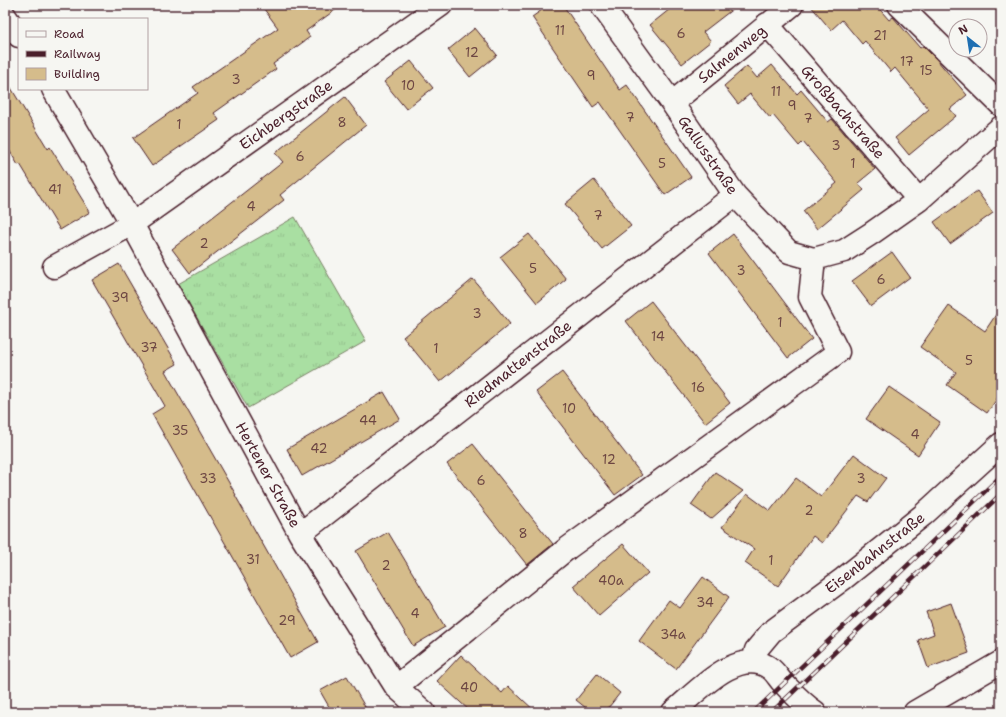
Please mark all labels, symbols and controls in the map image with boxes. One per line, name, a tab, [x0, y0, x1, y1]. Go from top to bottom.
legend	[18, 18, 148, 90]
north arrow	[948, 18, 988, 58]
street label: Salmenweg	[694, 20, 770, 88]
text: N	[956, 21, 971, 38]
house number: 11	[555, 22, 565, 39]
house number: 6	[676, 25, 686, 42]
text: Road	[54, 26, 85, 42]
house number: 21	[873, 27, 887, 44]
house number: 12	[465, 44, 479, 61]
text: Railway	[54, 46, 101, 62]
house number: 17	[900, 53, 914, 70]
street label: Großbachstraße	[797, 61, 889, 163]
house number: 15	[919, 62, 933, 79]
text: Building	[54, 66, 100, 82]
house number: 9	[586, 67, 596, 84]
house number: 3	[231, 71, 241, 88]
street label: Eichbergstraße	[235, 75, 337, 155]
house number: 10	[401, 77, 415, 94]
house number: 11	[771, 83, 781, 100]
house number: 9	[787, 97, 797, 114]
house number: 7	[625, 109, 635, 126]
house number: 7	[803, 110, 813, 127]
street label: Gallusstraße	[673, 112, 743, 198]
house number: 8	[337, 114, 347, 131]
house number: 1	[176, 116, 182, 133]
house number: 3	[831, 137, 841, 154]
house number: 6	[295, 148, 305, 165]
house number: 5	[658, 155, 666, 172]
house number: 1	[850, 155, 856, 172]
house number: 41	[48, 181, 62, 198]
house number: 4	[246, 198, 256, 215]
house number: 7	[593, 207, 603, 224]
house number: 2	[199, 235, 209, 252]
house number: 5	[529, 260, 537, 277]
house number: 3	[736, 262, 746, 279]
house number: 6	[876, 271, 886, 288]
house number: 39	[111, 289, 129, 306]
house number: 3	[472, 305, 482, 322]
house number: 1	[777, 314, 783, 331]
street label: Riedmattenstraße	[460, 316, 576, 412]
house number: 14	[651, 328, 665, 345]
house number: 37	[140, 339, 158, 356]
house number: 1	[433, 340, 439, 357]
house number: 5	[965, 352, 973, 369]
house number: 16	[691, 379, 705, 396]
house number: 10	[562, 400, 576, 417]
house number: 44	[359, 412, 377, 429]
street label: Hertener Straße	[231, 419, 305, 531]
house number: 35	[172, 422, 188, 439]
house number: 4	[910, 426, 920, 443]
house number: 42	[310, 440, 328, 457]
house number: 12	[602, 451, 616, 468]
house number: 33	[199, 470, 217, 487]
house number: 3	[856, 470, 866, 487]
house number: 6	[476, 472, 486, 489]
house number: 2	[804, 502, 814, 519]
street label: Eisenbahnstraße	[821, 508, 929, 598]
house number: 8	[518, 525, 528, 542]
house number: 31	[246, 551, 260, 568]
house number: 1	[768, 552, 774, 569]
house number: 2	[381, 557, 391, 574]
house number: 40a	[598, 572, 624, 589]
house number: 34	[696, 594, 714, 611]
house number: 4	[410, 605, 420, 622]
house number: 29	[278, 612, 296, 629]
house number: 34a	[660, 626, 686, 643]
house number: 40	[460, 679, 478, 696]

